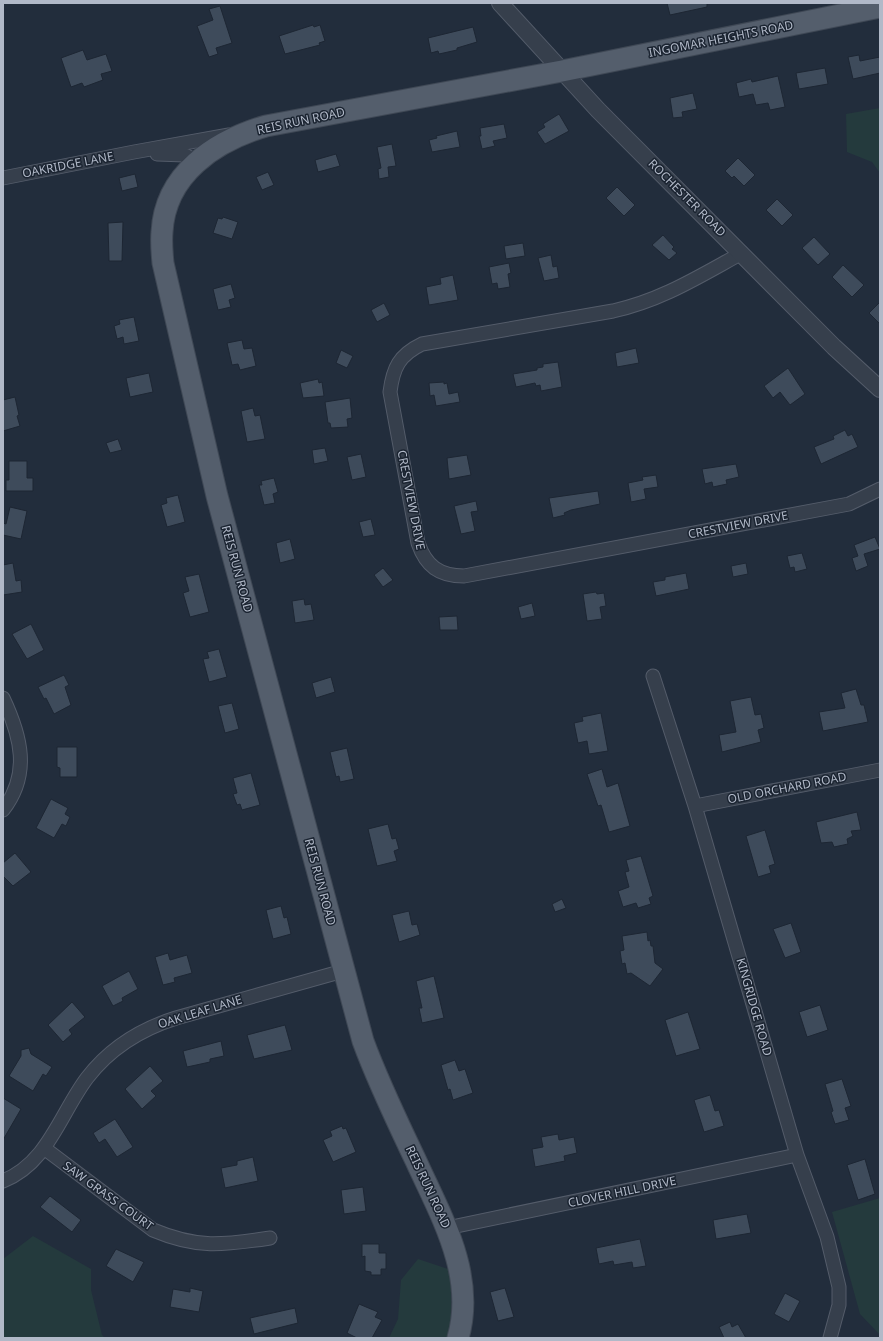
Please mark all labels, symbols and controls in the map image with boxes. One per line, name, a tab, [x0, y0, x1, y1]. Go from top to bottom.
street label: INGOMAR HEIGHTS ROAD	[647, 16, 795, 61]
street label: REIS RUN ROAD	[255, 103, 347, 138]
street label: OAKRIDGE LANE	[21, 147, 115, 182]
street label: ROCHESTER ROAD	[645, 155, 730, 240]
street label: CRESTVIEW DRIVE	[393, 449, 430, 551]
street label: CRESTVIEW DRIVE	[687, 506, 789, 543]
street label: REIS RUN ROAD	[218, 523, 257, 614]
street label: OLD ORCHARD ROAD	[726, 768, 848, 807]
street label: REIS RUN ROAD	[301, 836, 340, 927]
street label: KINGRIDGE ROAD	[732, 956, 777, 1058]
street label: OAK LEAF LANE	[156, 991, 244, 1032]
street label: REIS RUN ROAD	[402, 1143, 455, 1231]
street label: SAW GRASS COURT	[60, 1157, 157, 1234]
street label: CLOVER HILL DRIVE	[566, 1172, 678, 1211]

